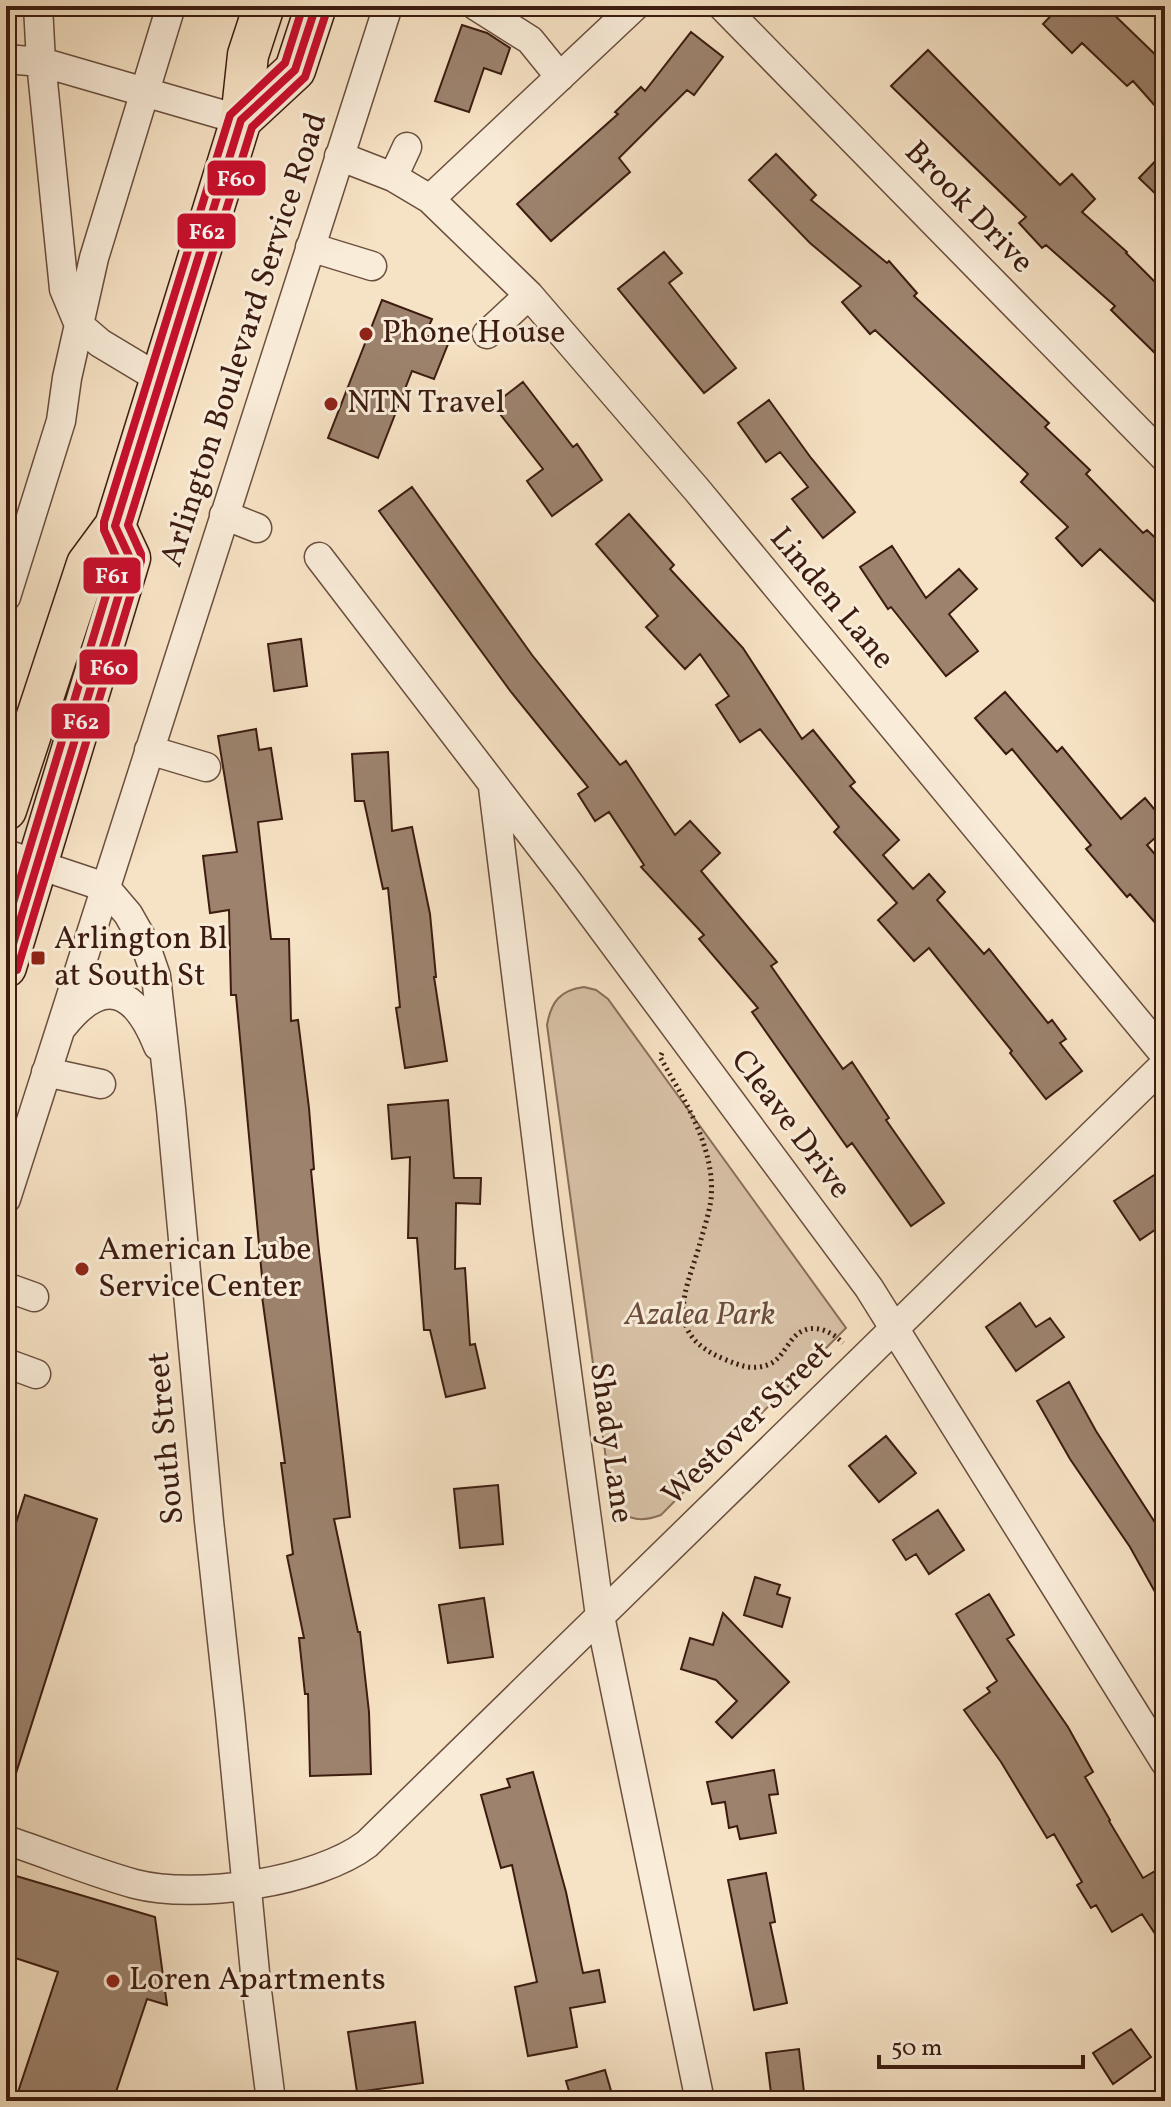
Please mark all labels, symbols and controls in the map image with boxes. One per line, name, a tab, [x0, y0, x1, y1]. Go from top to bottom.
street label: Arlington Boulevard Service Road	[151, 107, 339, 573]
street label: Brook Drive	[893, 132, 1043, 284]
line badge: F60	[206, 159, 267, 197]
text: F60	[217, 165, 255, 196]
line badge: F62	[176, 212, 237, 250]
text: F62	[189, 218, 225, 249]
place label: Phone House	[382, 312, 565, 356]
marker: Phone House	[357, 325, 375, 343]
place label: NTN Travel	[347, 382, 505, 426]
marker: NTN Travel	[322, 395, 340, 413]
street label: Linden Lane	[758, 518, 904, 680]
line badge: F61	[82, 556, 142, 595]
text: F61	[95, 562, 129, 593]
line badge: F60	[78, 648, 139, 686]
text: F60	[90, 654, 128, 685]
line badge: F62	[50, 702, 111, 740]
text: F62	[63, 708, 99, 739]
place label: Arlington Bl at South St	[54, 918, 228, 999]
marker: Arlington Bl at South St	[29, 949, 47, 967]
street label: Cleave Drive	[719, 1041, 861, 1209]
place label: American Lube Service Center	[98, 1229, 311, 1310]
marker: American Lube Service Center	[73, 1260, 91, 1278]
park label: Azalea Park	[624, 1294, 775, 1338]
street label: Westover Street	[653, 1331, 843, 1517]
street label: South Street	[138, 1350, 196, 1526]
street label: Shady Lane	[577, 1360, 643, 1526]
place label: Loren Apartments	[129, 1959, 386, 2003]
marker: Loren Apartments	[104, 1972, 122, 1990]
scale bar	[879, 2019, 1083, 2069]
text: 50 m	[891, 2032, 943, 2066]

